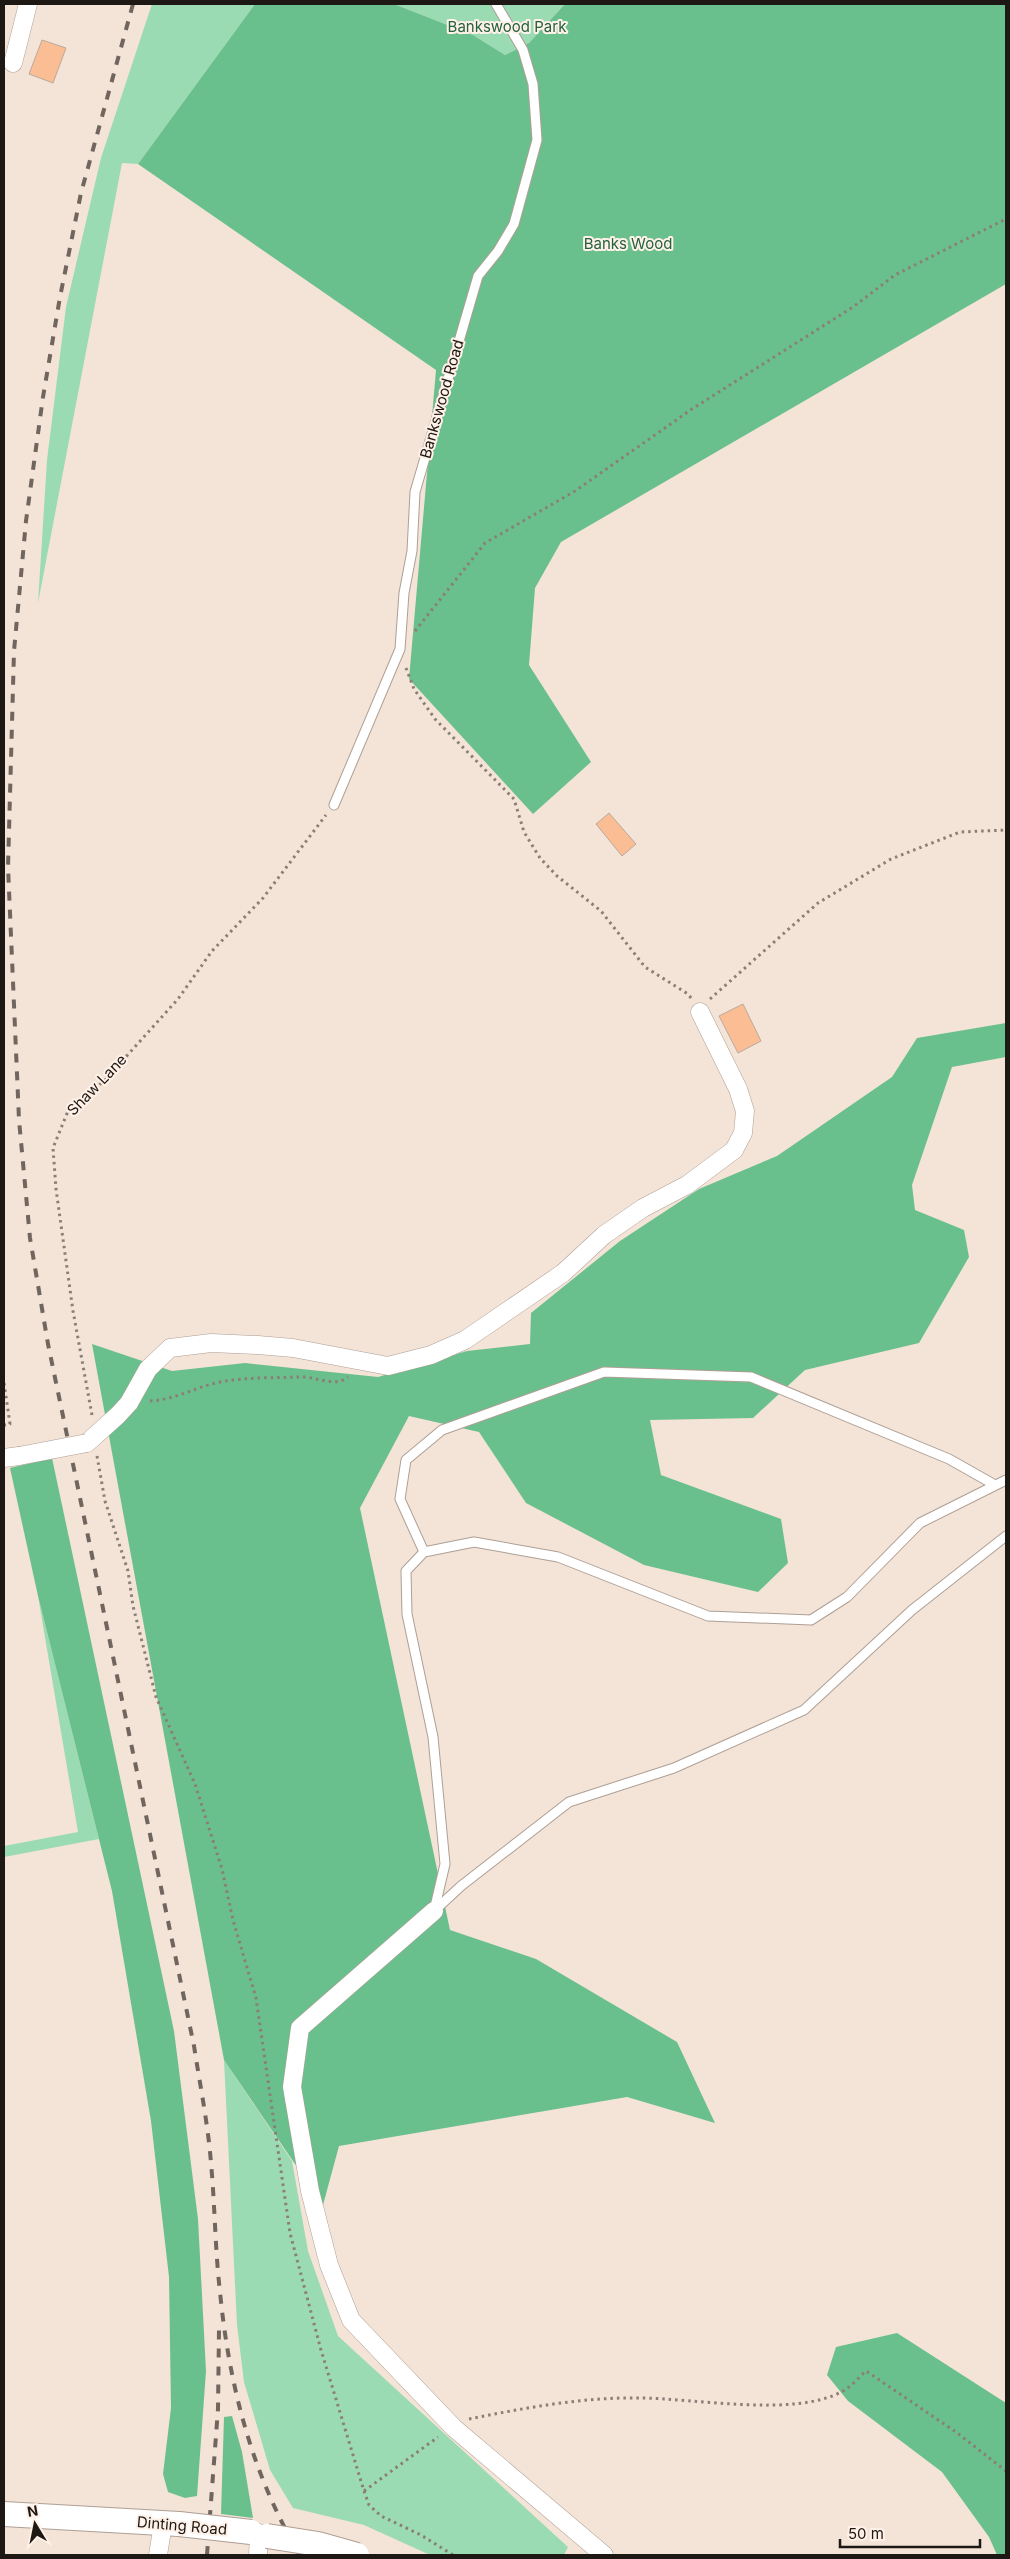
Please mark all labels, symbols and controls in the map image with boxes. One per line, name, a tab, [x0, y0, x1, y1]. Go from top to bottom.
park label: Bankswood Park	[448, 17, 567, 36]
park label: Banks Wood	[584, 234, 672, 253]
street label: Bankswood Road	[415, 337, 468, 461]
street label: Shaw Lane	[63, 1050, 131, 1119]
north arrow	[10, 2499, 60, 2549]
text: N	[26, 2501, 39, 2520]
street label: Dinting Road	[136, 2512, 228, 2539]
scale bar	[840, 2516, 980, 2548]
text: 50 m	[848, 2524, 884, 2543]

